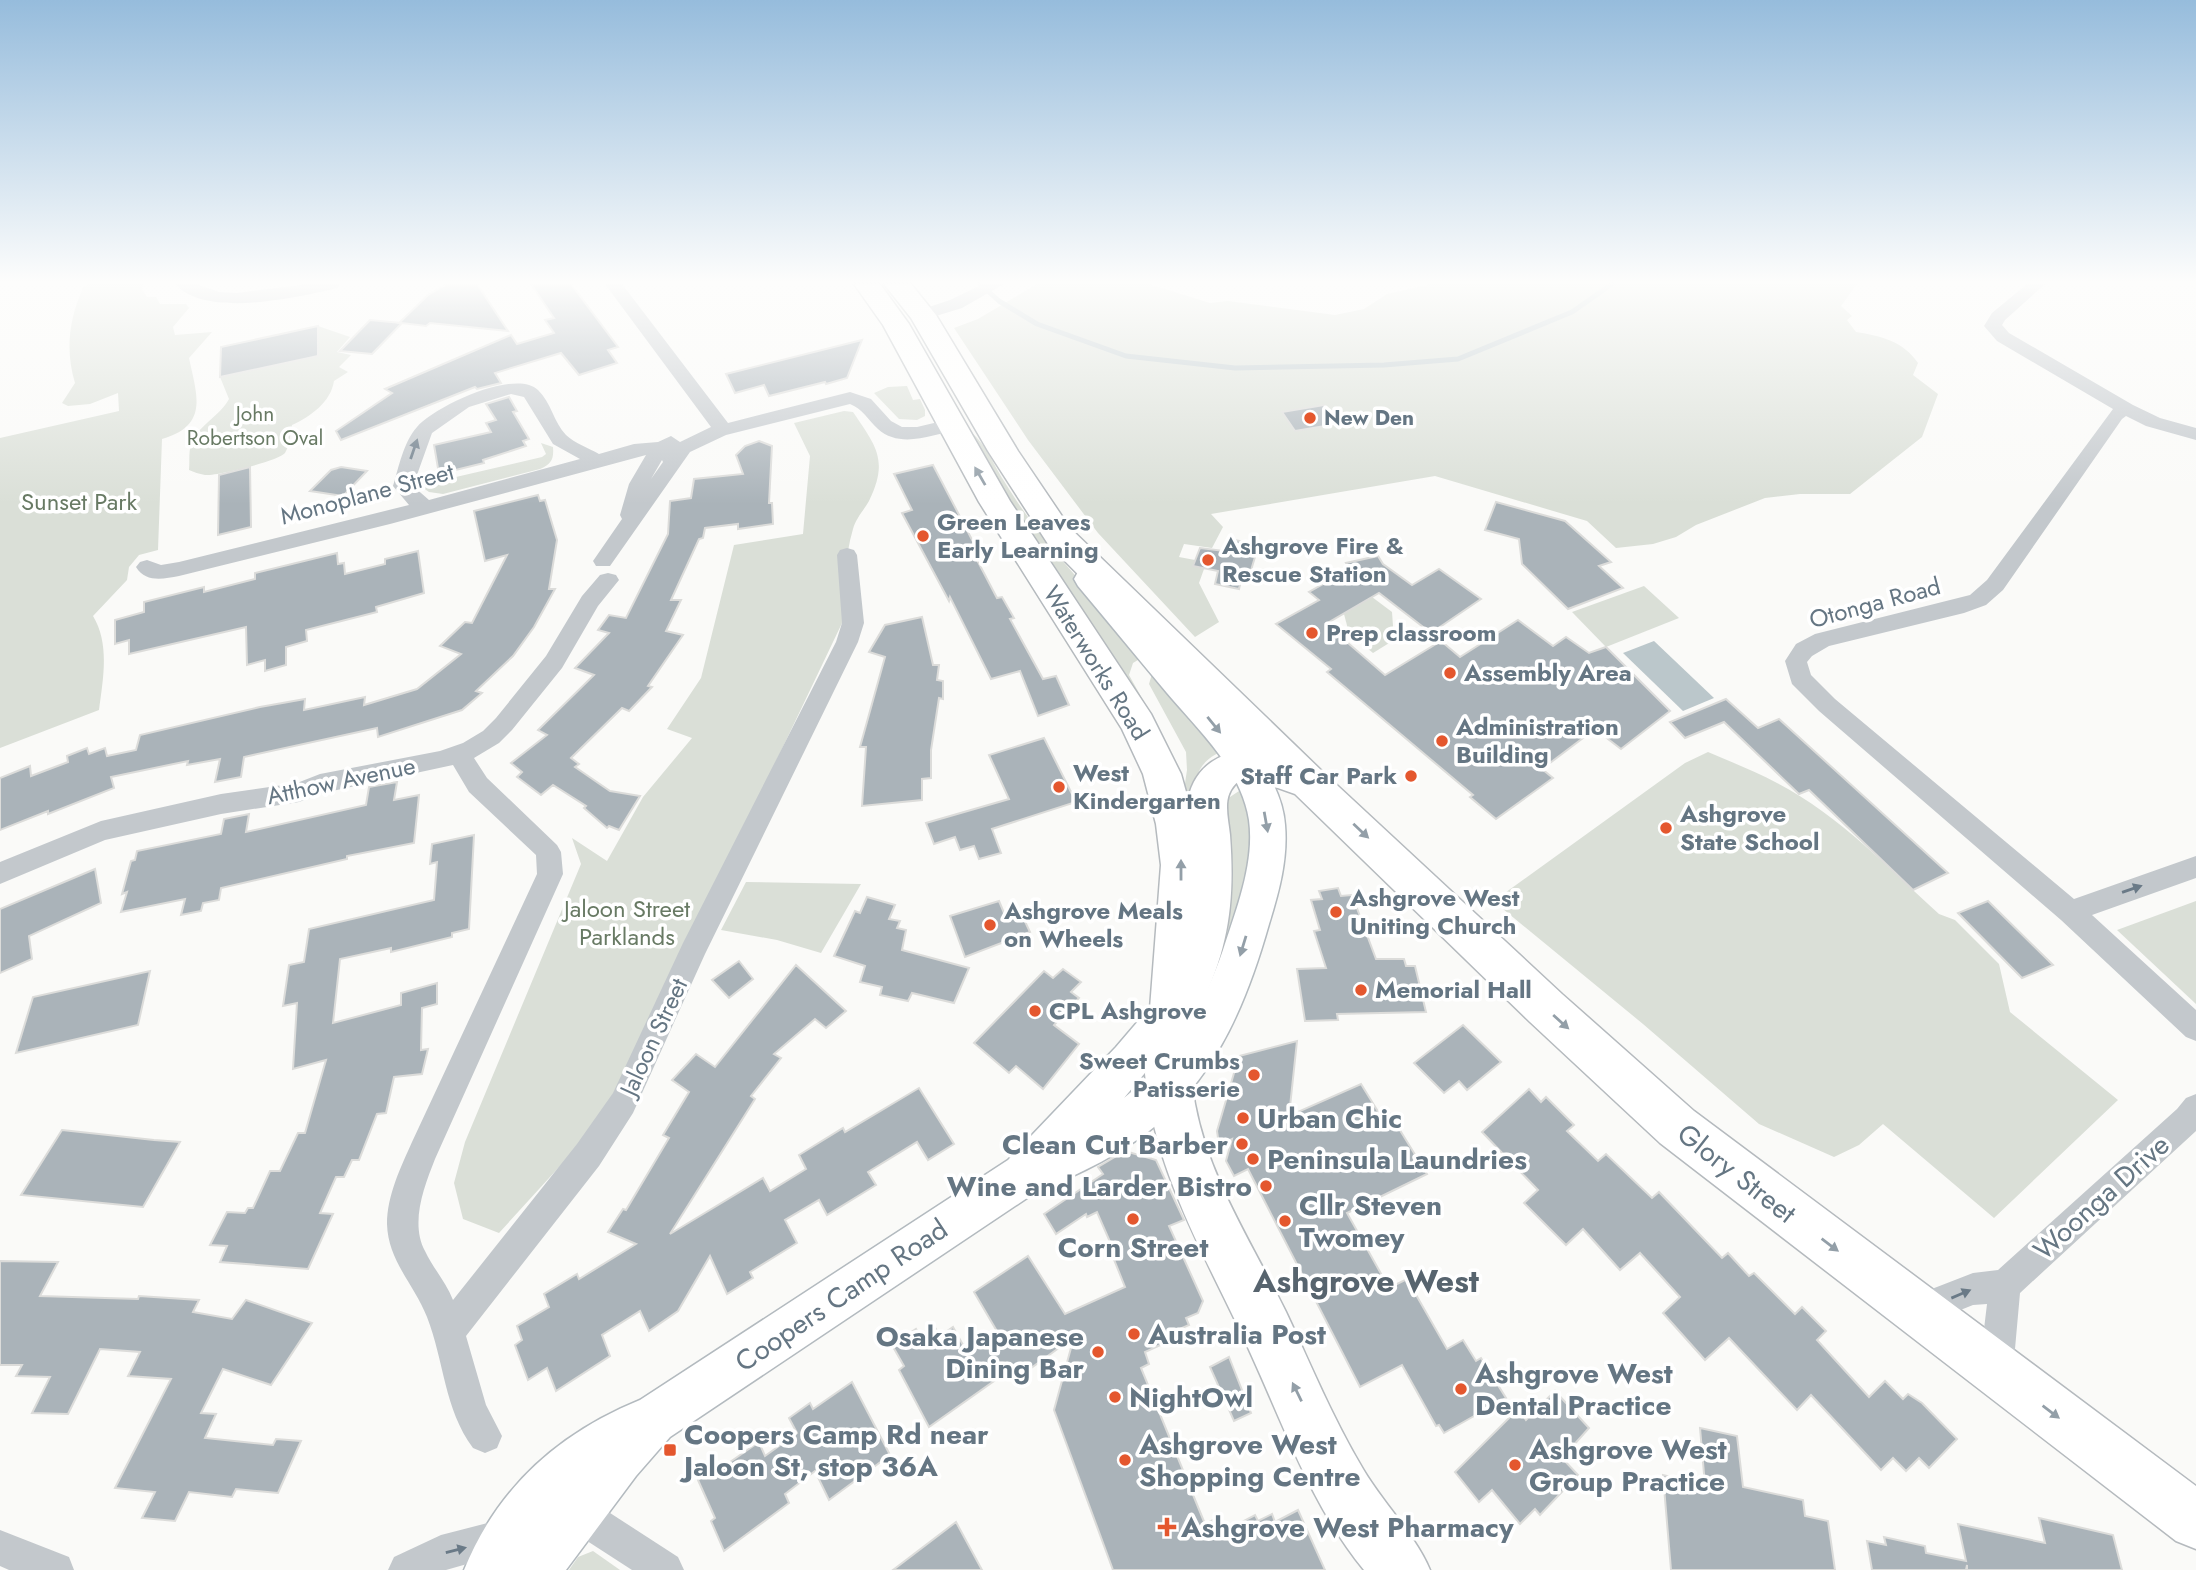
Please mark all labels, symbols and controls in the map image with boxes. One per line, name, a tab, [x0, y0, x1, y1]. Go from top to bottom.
park label: John Robertson Oval	[187, 399, 323, 453]
place label: New Den	[1324, 403, 1414, 433]
marker: New Den	[1302, 410, 1318, 426]
one-way arrow	[409, 439, 420, 460]
street label: Monoplane Street	[276, 453, 458, 534]
one-way arrow	[974, 467, 986, 486]
park label: Sunset Park	[21, 484, 137, 519]
place label: Green Leaves Early Learning	[937, 504, 1099, 567]
marker: Green Leaves Early Learning	[915, 528, 931, 544]
place label: Ashgrove Fire & Rescue Station	[1221, 528, 1404, 591]
marker: Ashgrove Fire & Rescue Station	[1200, 552, 1216, 568]
street label: Otonga Road	[1805, 568, 1944, 637]
street label: Waterworks Road	[1035, 579, 1158, 747]
place label: Prep classroom	[1326, 615, 1496, 650]
marker: Prep classroom	[1304, 625, 1320, 641]
place label: Assembly Area	[1463, 655, 1632, 690]
marker: Assembly Area	[1442, 665, 1458, 681]
place label: Administration Building	[1455, 709, 1619, 772]
one-way arrow	[1206, 716, 1221, 734]
marker: Administration Building	[1434, 733, 1450, 749]
street label: Atthow Avenue	[263, 748, 418, 813]
place label: West Kindergarten	[1073, 755, 1221, 818]
place label: Staff Car Park	[1240, 758, 1397, 793]
marker: Staff Car Park	[1403, 768, 1419, 784]
marker: West Kindergarten	[1051, 779, 1067, 795]
place label: Ashgrove State School	[1679, 796, 1819, 859]
one-way arrow	[1260, 811, 1271, 833]
marker: Ashgrove State School	[1658, 820, 1674, 836]
one-way arrow	[1352, 823, 1369, 839]
one-way arrow	[1175, 859, 1187, 881]
place label: Ashgrove West Uniting Church	[1349, 880, 1520, 943]
one-way arrow	[2122, 883, 2143, 894]
park label: Jaloon Street Parklands	[561, 891, 690, 954]
place label: Ashgrove Meals on Wheels	[1003, 893, 1183, 956]
marker: Ashgrove West Uniting Church	[1328, 904, 1344, 920]
marker: Ashgrove Meals on Wheels	[982, 917, 998, 933]
one-way arrow	[1238, 936, 1248, 957]
street label: Jaloon Street	[610, 972, 696, 1104]
place label: Memorial Hall	[1375, 972, 1532, 1007]
marker: Memorial Hall	[1353, 982, 1369, 998]
place label: CPL Ashgrove	[1049, 993, 1207, 1028]
marker: CPL Ashgrove	[1027, 1003, 1043, 1019]
one-way arrow	[1552, 1013, 1569, 1029]
place label: Sweet Crumbs Patisserie	[1079, 1043, 1240, 1106]
marker: Sweet Crumbs Patisserie	[1246, 1067, 1262, 1083]
place label: Urban Chic	[1257, 1098, 1402, 1139]
marker: Urban Chic	[1235, 1110, 1251, 1126]
street label: Glory Street	[1668, 1114, 1805, 1233]
place label: Clean Cut Barber	[1002, 1124, 1228, 1165]
street label: Woonga Drive	[2024, 1125, 2179, 1270]
marker: Clean Cut Barber	[1234, 1136, 1250, 1152]
place label: Peninsula Laundries	[1267, 1139, 1527, 1180]
marker: Peninsula Laundries	[1245, 1151, 1261, 1167]
place label: Wine and Larder Bistro	[947, 1166, 1252, 1207]
marker: Wine and Larder Bistro	[1258, 1178, 1274, 1194]
place label: Cllr Steven Twomey	[1299, 1185, 1442, 1258]
street label: Coopers Camp Road	[727, 1209, 956, 1382]
marker: Corn Street	[1125, 1211, 1141, 1227]
marker: Cllr Steven Twomey	[1277, 1213, 1293, 1229]
place label: Corn Street	[1058, 1227, 1208, 1268]
one-way arrow	[1821, 1238, 1840, 1252]
district label: Ashgrove West	[1252, 1258, 1480, 1304]
one-way arrow	[1950, 1289, 1971, 1300]
place label: Australia Post	[1147, 1314, 1326, 1355]
place label: Osaka Japanese Dining Bar	[876, 1316, 1084, 1389]
marker: Australia Post	[1126, 1326, 1142, 1342]
marker: Osaka Japanese Dining Bar	[1090, 1344, 1106, 1360]
place label: Ashgrove West Dental Practice	[1474, 1353, 1673, 1426]
place label: NightOwl	[1129, 1377, 1253, 1418]
marker: Ashgrove West Dental Practice	[1453, 1381, 1469, 1397]
one-way arrow	[1291, 1382, 1302, 1402]
marker: NightOwl	[1107, 1389, 1123, 1405]
one-way arrow	[2041, 1405, 2060, 1419]
place label: Coopers Camp Rd near Jaloon St, stop 36A	[679, 1414, 989, 1487]
place label: Ashgrove West Shopping Centre	[1138, 1424, 1361, 1497]
place label: Ashgrove West Group Practice	[1528, 1429, 1727, 1502]
marker: Coopers Camp Rd near Jaloon St, stop 36A	[662, 1442, 678, 1458]
marker: Ashgrove West Shopping Centre	[1117, 1452, 1133, 1468]
marker: Ashgrove West Group Practice	[1507, 1457, 1523, 1473]
place label: Ashgrove West Pharmacy	[1180, 1507, 1514, 1548]
marker: Ashgrove West Pharmacy	[1159, 1519, 1175, 1535]
one-way arrow	[445, 1544, 467, 1555]

